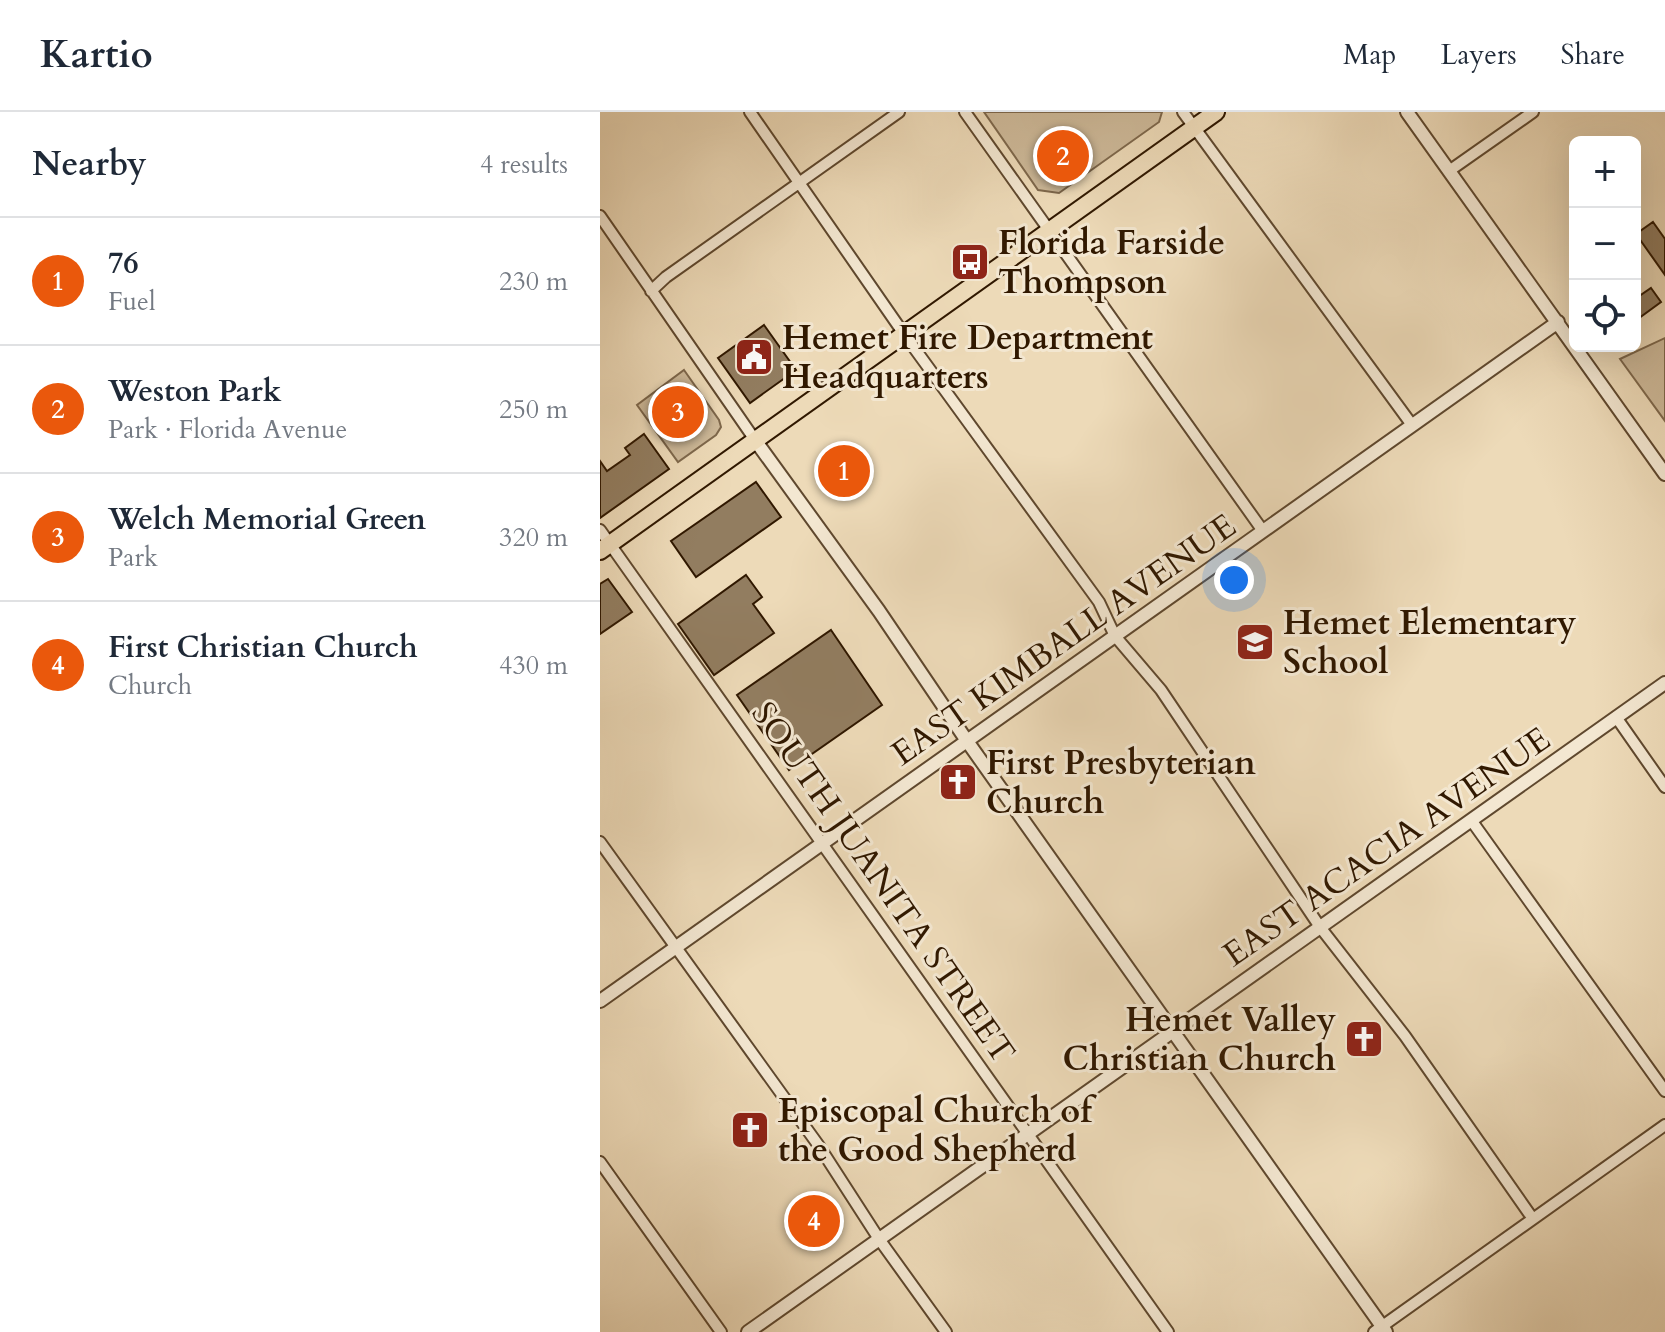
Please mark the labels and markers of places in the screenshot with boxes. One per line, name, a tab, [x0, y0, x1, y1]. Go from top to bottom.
pin: 2	[1037, 126, 1089, 186]
place label: Florida Farside Thompson	[998, 220, 1225, 305]
bus stop icon: Florida Farside Thompson	[949, 241, 991, 283]
place label: Hemet Fire Department Headquarters	[782, 315, 1153, 400]
public building icon: Hemet Fire Department Headquarters	[733, 336, 775, 378]
pin: 3	[652, 382, 704, 442]
pin: 1	[818, 441, 870, 501]
place label: Hemet Elementary School	[1283, 600, 1576, 685]
school or university icon: Hemet Elementary School	[1234, 621, 1276, 663]
place label: First Presbyterian Church	[986, 740, 1256, 825]
church icon: First Presbyterian Church	[937, 761, 979, 803]
place label: Hemet Valley Christian Church	[1063, 997, 1336, 1082]
church icon: Hemet Valley Christian Church	[1343, 1018, 1385, 1060]
place label: Episcopal Church of the Good Shepherd	[778, 1088, 1097, 1173]
church icon: Episcopal Church of the Good Shepherd	[729, 1109, 771, 1151]
pin: 4	[788, 1191, 840, 1251]

